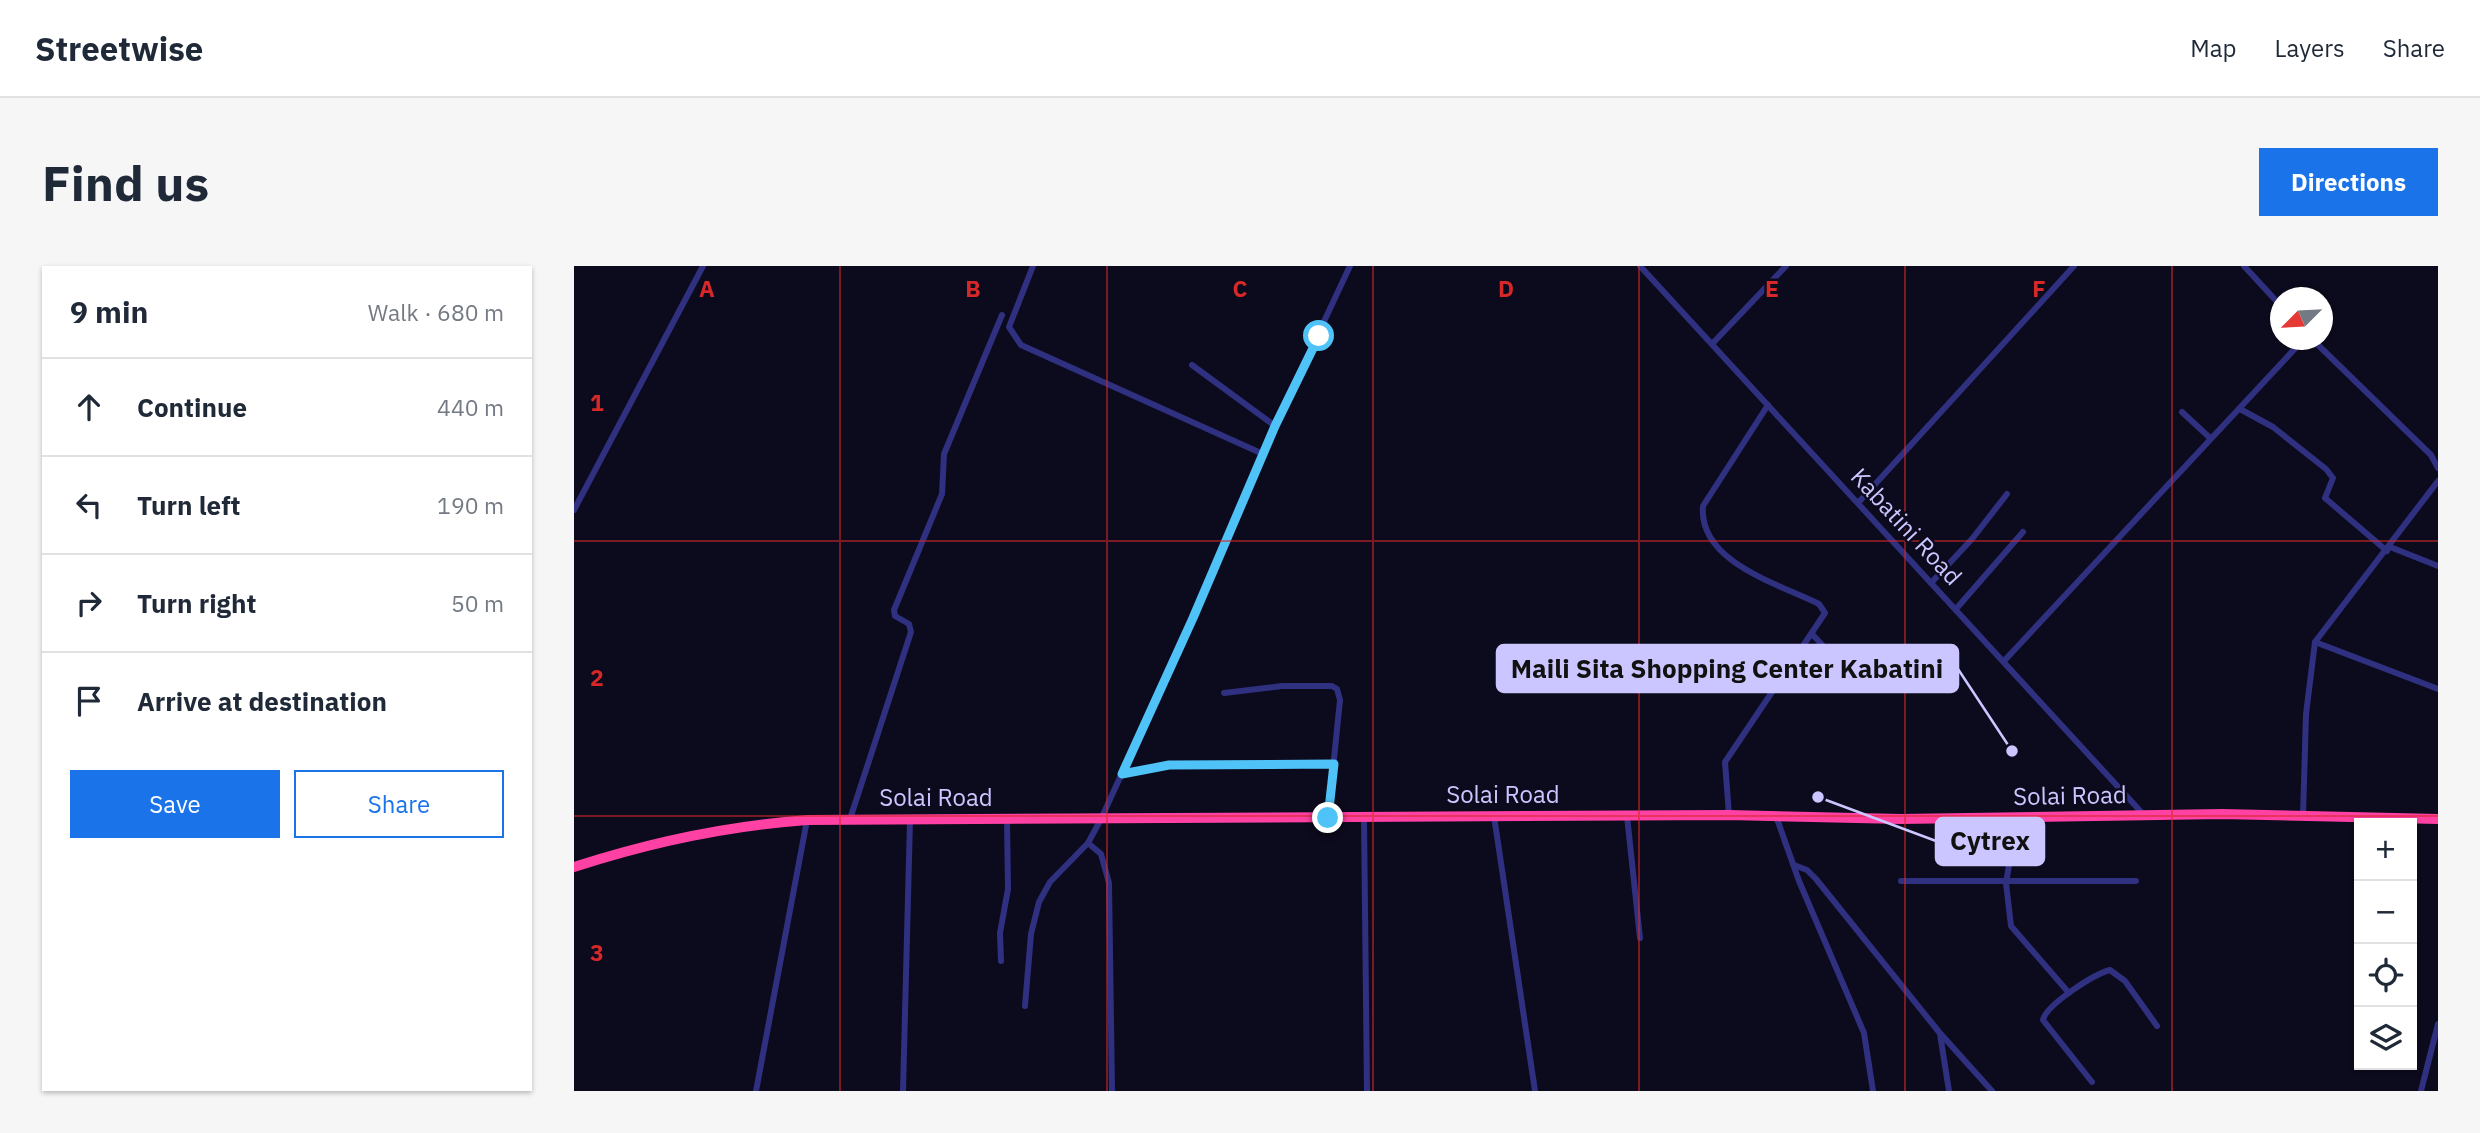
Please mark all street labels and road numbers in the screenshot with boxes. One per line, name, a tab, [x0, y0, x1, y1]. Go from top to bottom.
street label: Kabatini Road	[1844, 461, 1969, 592]
street label: Solai Road	[1446, 778, 1560, 810]
street label: Solai Road	[2013, 778, 2127, 812]
street label: Solai Road	[879, 781, 993, 813]

